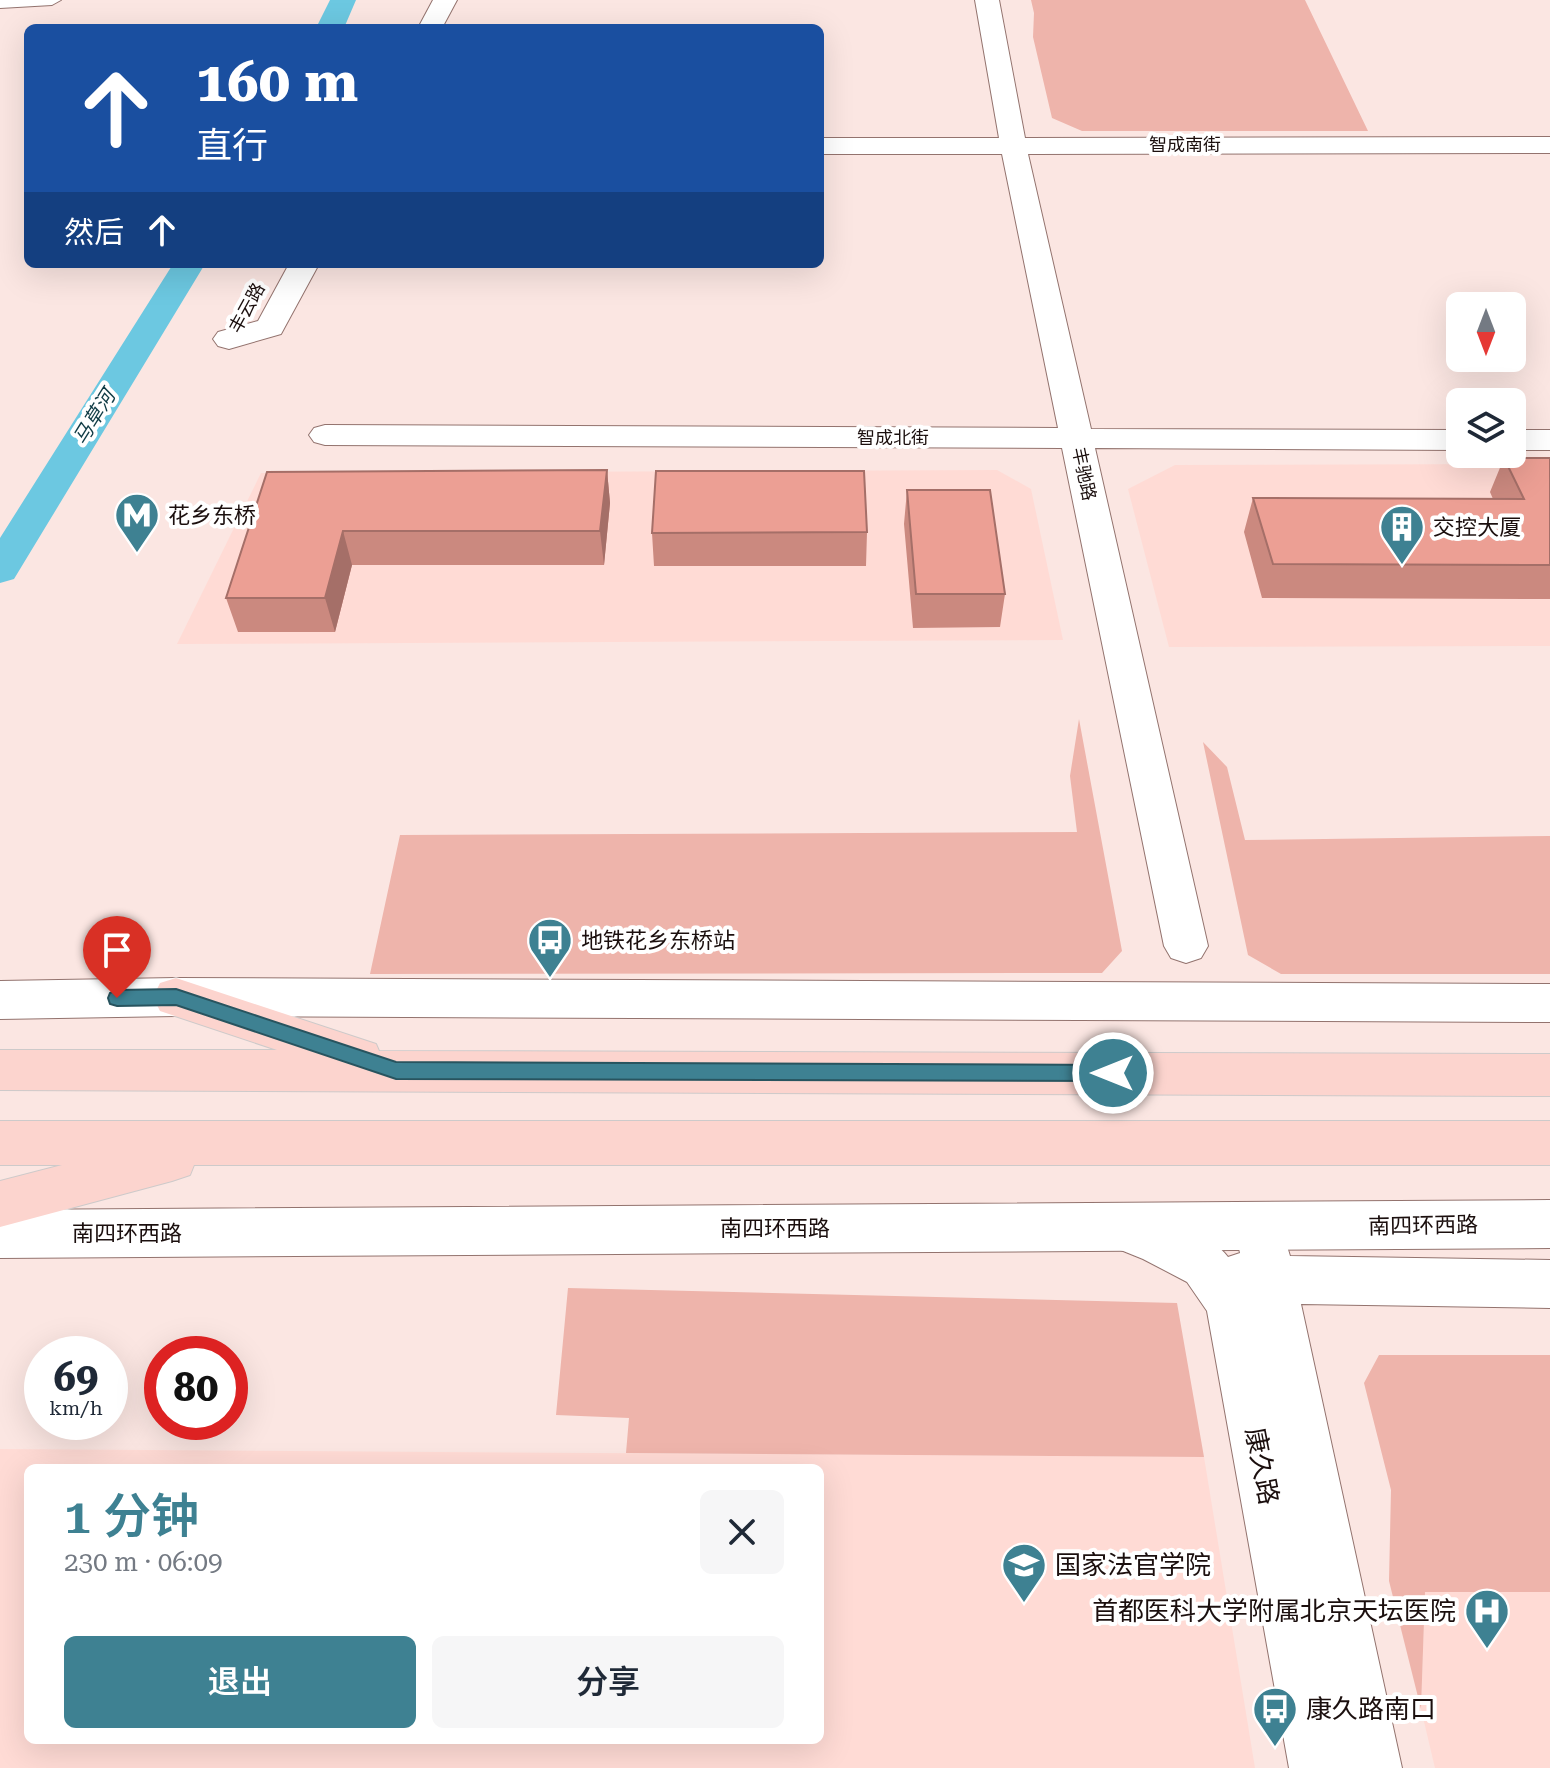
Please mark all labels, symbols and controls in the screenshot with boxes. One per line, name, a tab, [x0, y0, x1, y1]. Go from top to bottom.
text: 160 m	[196, 49, 358, 115]
icon: ahead	[64, 56, 168, 160]
text: 直行	[196, 125, 268, 167]
street label: 智成南街	[1149, 134, 1221, 155]
icon: ahead	[140, 208, 184, 252]
text: 然后	[64, 215, 124, 250]
street label: 丰云路	[224, 279, 269, 336]
north arrow	[1446, 292, 1526, 372]
map controls	[1446, 292, 1526, 468]
water label: 马草河	[68, 382, 122, 449]
button: layers	[1446, 388, 1526, 468]
street label: 智成北街	[857, 427, 929, 448]
street label: 丰驰路	[1069, 445, 1100, 502]
metro station icon: 花乡东桥	[113, 491, 161, 554]
place label: 花乡东桥	[168, 503, 256, 528]
building icon: 交控大厦	[1378, 503, 1426, 566]
place label: 交控大厦	[1433, 515, 1521, 540]
pin	[83, 916, 151, 998]
bus stop icon: 地铁花乡东桥站	[526, 916, 574, 979]
icon: arrive	[95, 928, 139, 972]
place label: 地铁花乡东桥站	[581, 928, 735, 953]
position arrow	[1071, 1031, 1155, 1115]
street label: 南四环西路	[1368, 1212, 1478, 1239]
street label: 南四环西路	[720, 1216, 830, 1241]
street label: 南四环西路	[72, 1221, 182, 1246]
speed limit sign: 80	[144, 1336, 248, 1440]
text: 69	[54, 1354, 98, 1401]
text: km/h	[49, 1396, 103, 1420]
street label: 康久路	[1240, 1425, 1284, 1507]
text: 1 分钟	[64, 1489, 199, 1545]
button: close	[700, 1490, 784, 1574]
school or university icon: 国家法官学院	[1000, 1541, 1048, 1604]
text: 230 m · 06:09	[64, 1547, 223, 1577]
place label: 国家法官学院	[1055, 1550, 1211, 1580]
hospital icon: 首都医科大学附属北京天坛医院	[1463, 1587, 1511, 1650]
place label: 首都医科大学附属北京天坛医院	[1092, 1596, 1456, 1626]
button: 退出	[64, 1636, 416, 1728]
button: 分享	[432, 1636, 784, 1728]
bus stop icon: 康久路南口	[1251, 1685, 1299, 1748]
place label: 康久路南口	[1306, 1694, 1436, 1724]

